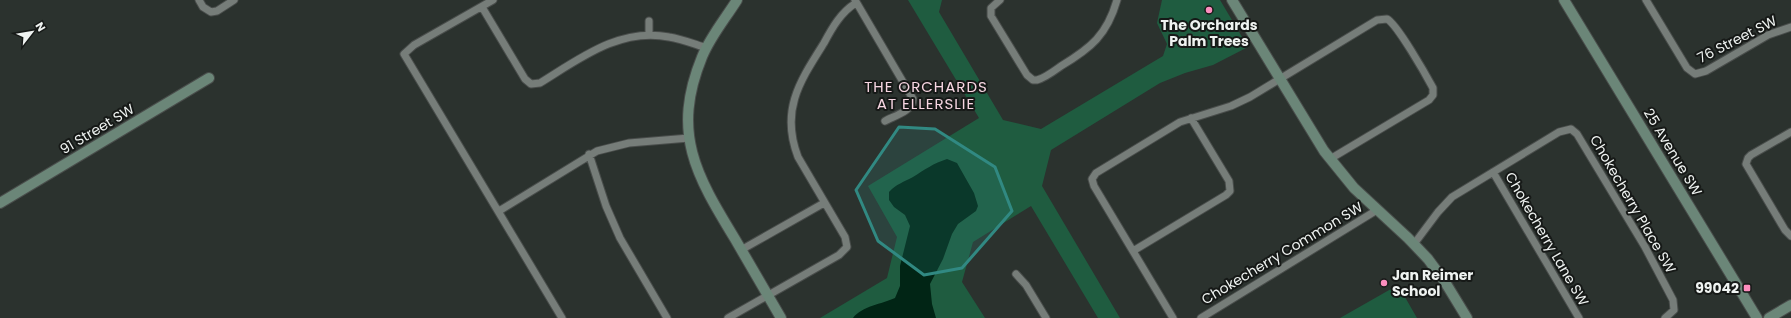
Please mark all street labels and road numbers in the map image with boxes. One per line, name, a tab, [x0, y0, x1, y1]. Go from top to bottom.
street label: 76 Street SW	[1694, 10, 1781, 68]
street label: 91 Street SW	[56, 99, 138, 159]
street label: 25 Avenue SW	[1639, 105, 1707, 200]
street label: Chokecherry Place SW	[1585, 131, 1681, 277]
street label: Chokecherry Lane SW	[1500, 168, 1594, 310]
street label: Chokecherry Common SW	[1198, 197, 1367, 309]

